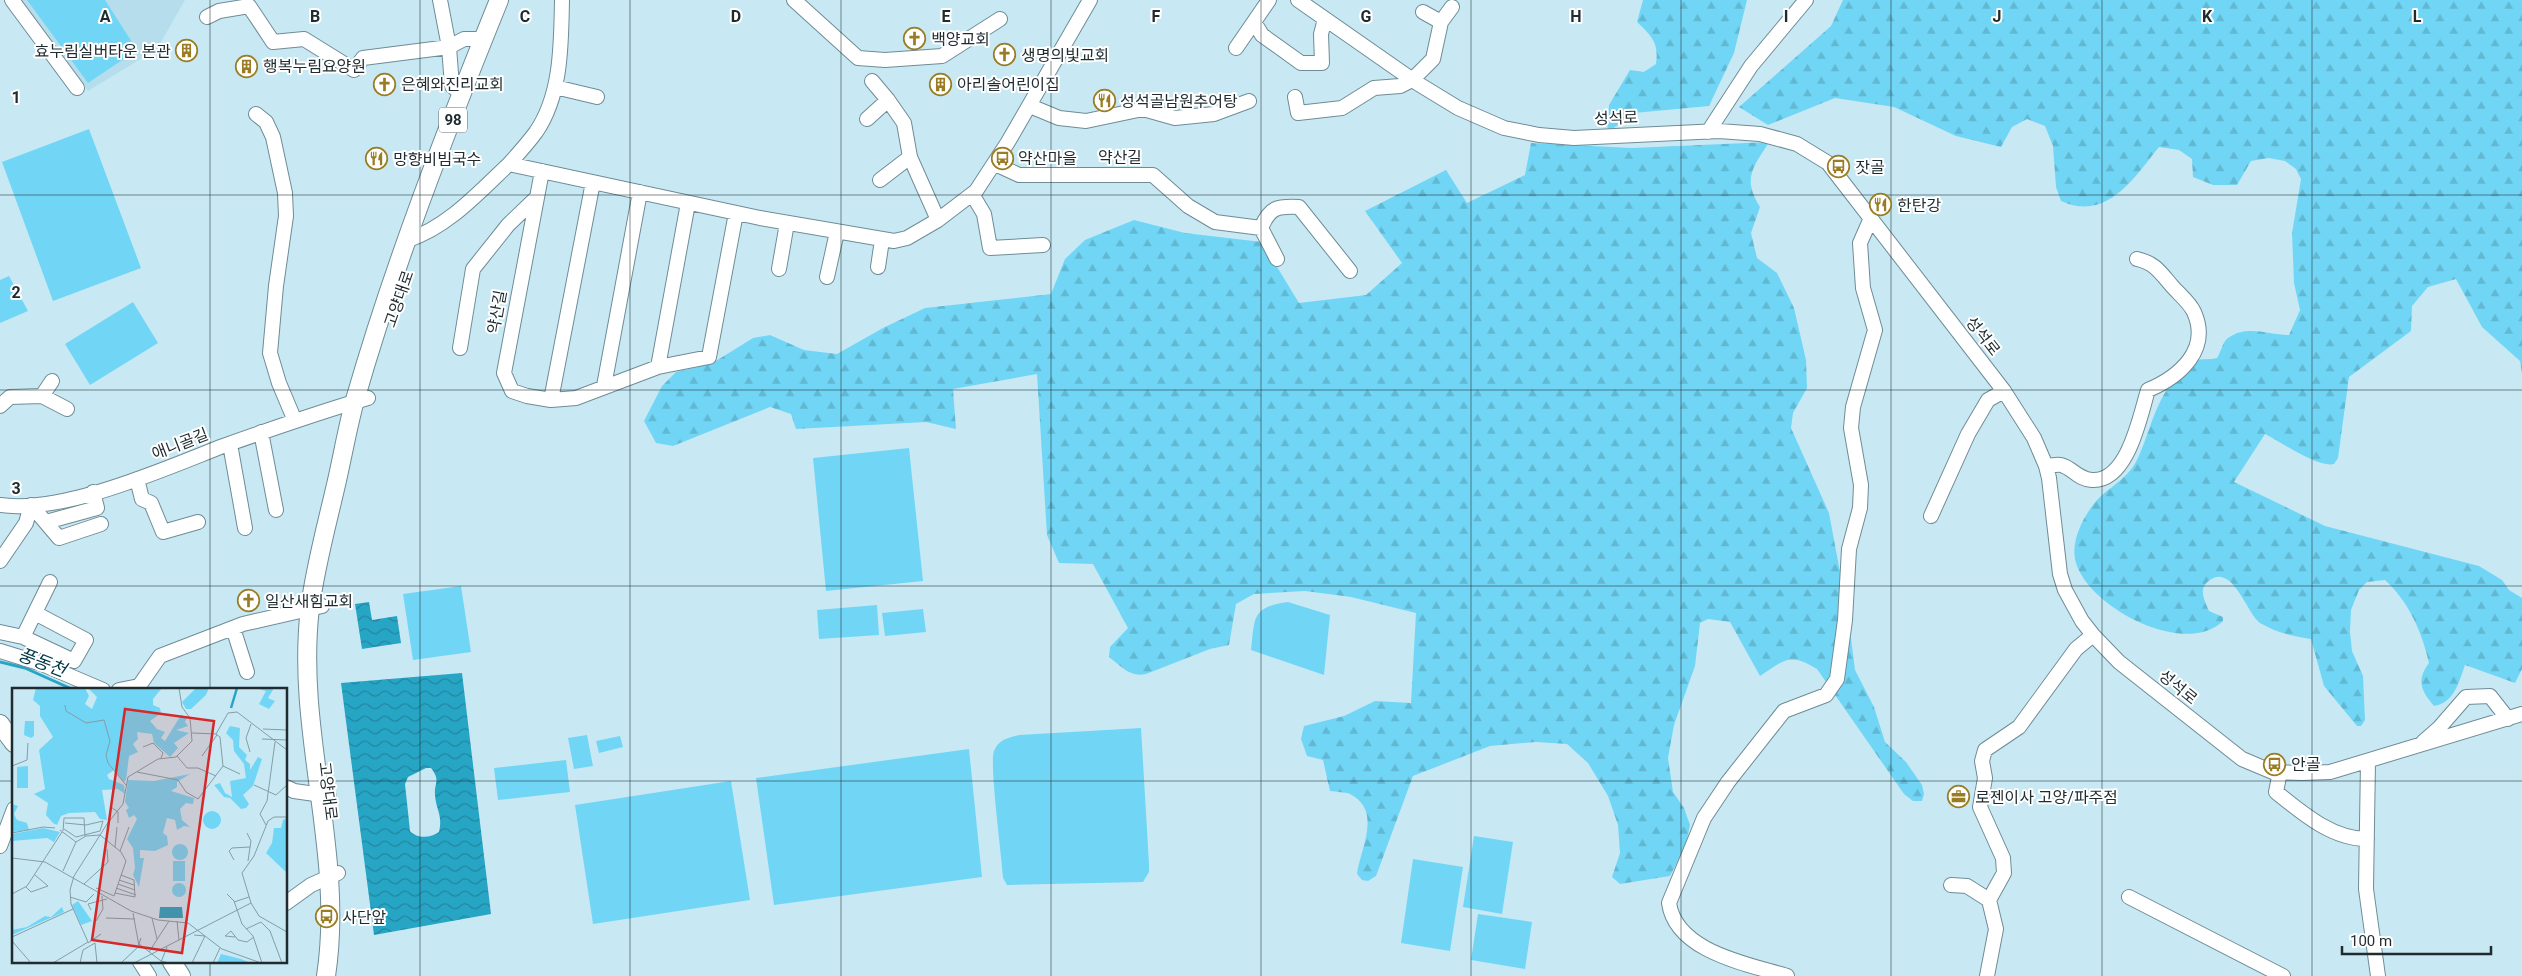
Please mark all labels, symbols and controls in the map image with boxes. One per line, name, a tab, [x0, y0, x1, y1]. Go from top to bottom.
text: A	[100, 7, 111, 26]
text: B	[310, 7, 320, 26]
text: C	[520, 7, 530, 26]
text: D	[731, 7, 741, 26]
text: E	[942, 7, 951, 26]
text: F	[1152, 7, 1161, 26]
text: G	[1361, 7, 1372, 26]
text: H	[1570, 7, 1582, 26]
text: I	[1784, 7, 1788, 26]
text: J	[1993, 7, 2001, 26]
text: K	[2202, 7, 2213, 26]
text: L	[2413, 7, 2422, 26]
church icon: 백양교회	[903, 27, 927, 51]
place label: 백양교회	[931, 30, 990, 49]
building icon: 효누림실버타운 본관	[175, 39, 199, 63]
place label: 효누림실버타운 본관	[35, 42, 171, 61]
church icon: 생명의빛교회	[993, 43, 1017, 67]
place label: 생명의빛교회	[1021, 46, 1109, 65]
building icon: 행복누림요양원	[235, 54, 259, 78]
place label: 행복누림요양원	[263, 57, 366, 76]
church icon: 은혜와진리교회	[373, 72, 397, 96]
building icon: 아리솔어린이집	[929, 72, 953, 96]
place label: 은혜와진리교회	[401, 75, 504, 94]
place label: 아리솔어린이집	[957, 75, 1060, 94]
text: 1	[11, 88, 21, 107]
restaurant icon: 성석골남원추어탕	[1092, 89, 1116, 113]
place label: 성석골남원추어탕	[1120, 92, 1238, 111]
road number: 98	[439, 108, 467, 132]
street label: 성석로	[1594, 108, 1639, 128]
bus stop icon: 약산마을	[990, 146, 1014, 170]
restaurant icon: 망향비빔국수	[365, 147, 389, 171]
street label: 약산길	[1098, 148, 1142, 167]
place label: 약산마을	[1018, 149, 1077, 168]
place label: 망향비빔국수	[393, 150, 481, 169]
bus stop icon: 잣골	[1827, 155, 1851, 179]
place label: 잣골	[1855, 158, 1885, 177]
restaurant icon: 한탄강	[1869, 193, 1893, 217]
place label: 한탄강	[1897, 196, 1941, 215]
street label: 고양대로	[380, 268, 418, 330]
text: 2	[11, 283, 21, 302]
street label: 약산길	[484, 289, 510, 335]
street label: 성석로	[1962, 313, 2004, 359]
street label: 애니골길	[149, 425, 211, 463]
text: 3	[11, 479, 21, 498]
church icon: 일산새힘교회	[237, 589, 261, 613]
place label: 일산새힘교회	[265, 592, 353, 611]
water label: 풍동천	[15, 643, 71, 682]
street label: 성석로	[2155, 666, 2201, 708]
inset map	[12, 688, 288, 964]
bus stop icon: 안골	[2263, 752, 2287, 776]
place label: 안골	[2291, 755, 2321, 774]
street label: 고양대로	[315, 761, 341, 822]
office icon: 로젠이사 고양/파주점	[1947, 785, 1971, 809]
place label: 로젠이사 고양/파주점	[1975, 788, 2118, 807]
bus stop icon: 사단앞	[314, 905, 338, 929]
place label: 사단앞	[342, 908, 386, 927]
scale bar	[2342, 924, 2491, 956]
text: 100 m	[2350, 932, 2392, 950]

